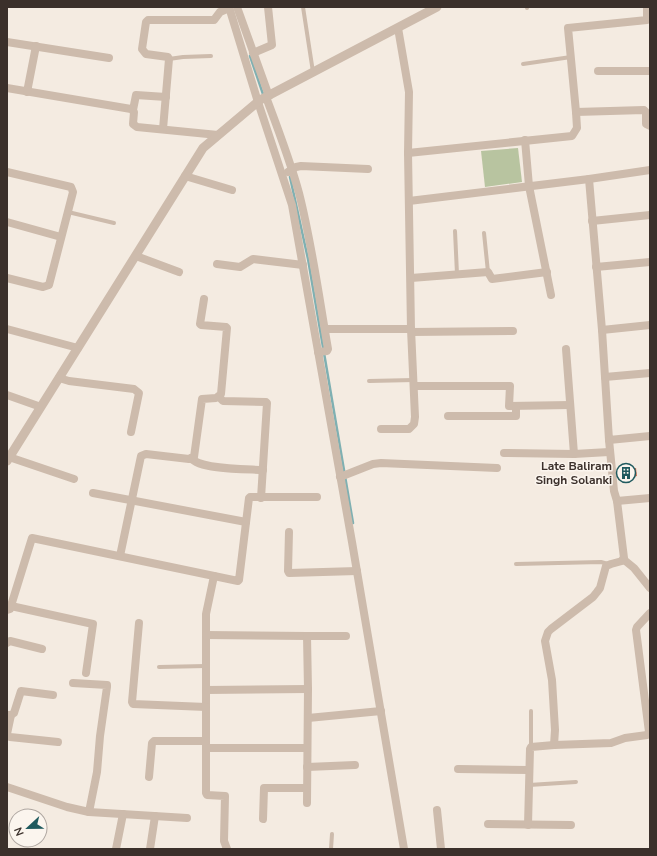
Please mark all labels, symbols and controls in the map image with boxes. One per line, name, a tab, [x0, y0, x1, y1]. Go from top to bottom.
place label: Late Baliram Singh Solanki	[535, 458, 612, 488]
building icon: Late Baliram Singh Solanki	[615, 462, 637, 484]
north arrow	[8, 808, 48, 848]
text: N	[11, 825, 28, 838]

